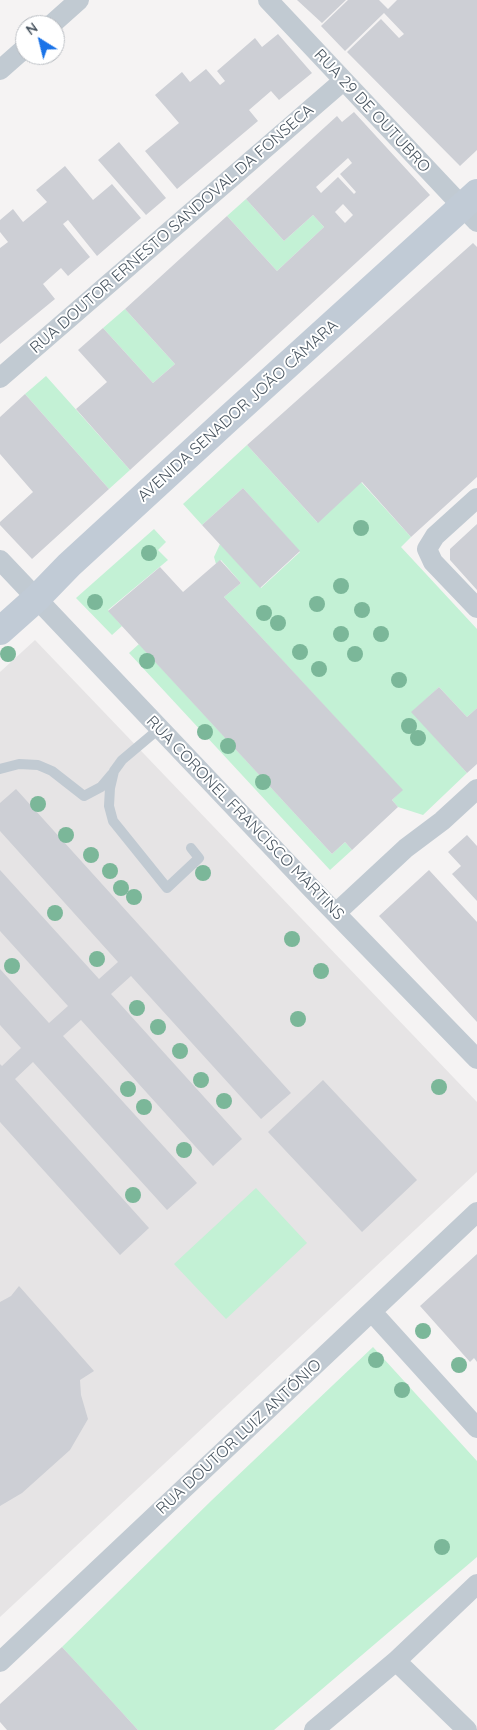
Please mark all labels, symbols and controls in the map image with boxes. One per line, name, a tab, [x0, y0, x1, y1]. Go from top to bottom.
north arrow	[15, 15, 65, 65]
text: N	[22, 18, 41, 39]
street label: RUA 29 DE OUTUBRO	[310, 45, 434, 177]
street label: RUA DOUTOR ERNESTO SANDOVAL DA FONSECA	[26, 100, 318, 358]
street label: AVENIDA SENADOR JOÃO CÂMARA	[134, 316, 342, 506]
street label: RUA CORONEL FRANCISCO MARTINS	[142, 712, 348, 924]
street label: RUA DOUTOR LUIZ ANTÓNIO	[153, 1355, 325, 1519]

